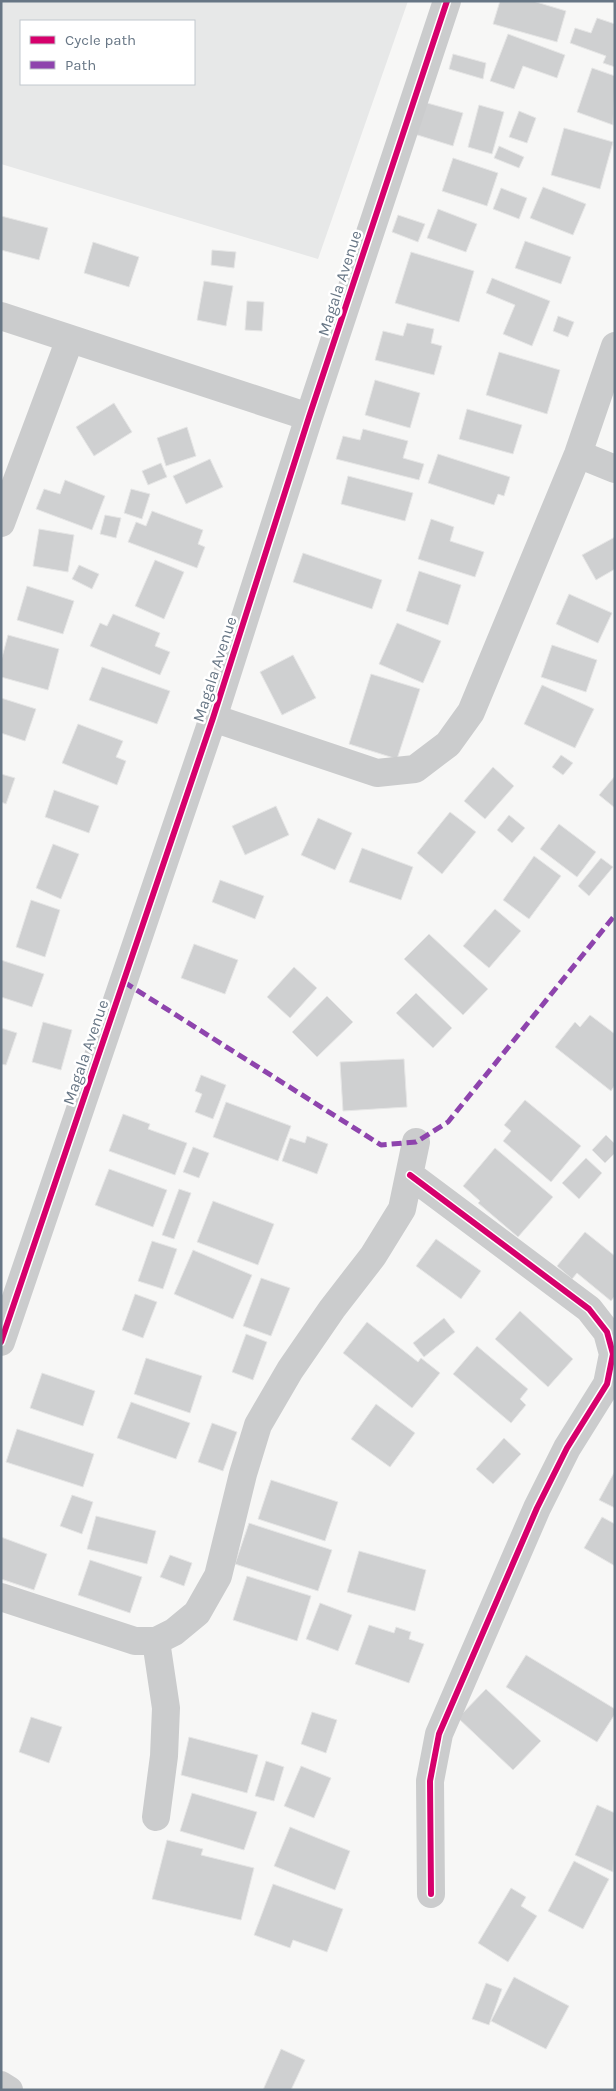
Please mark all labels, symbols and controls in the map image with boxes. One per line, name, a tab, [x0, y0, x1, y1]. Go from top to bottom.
legend	[20, 20, 195, 85]
text: Cycle path	[65, 31, 136, 49]
text: Path	[65, 56, 96, 74]
street label: Magala Avenue	[313, 228, 365, 338]
street label: Magala Avenue	[188, 614, 240, 724]
street label: Magala Avenue	[59, 997, 112, 1107]

